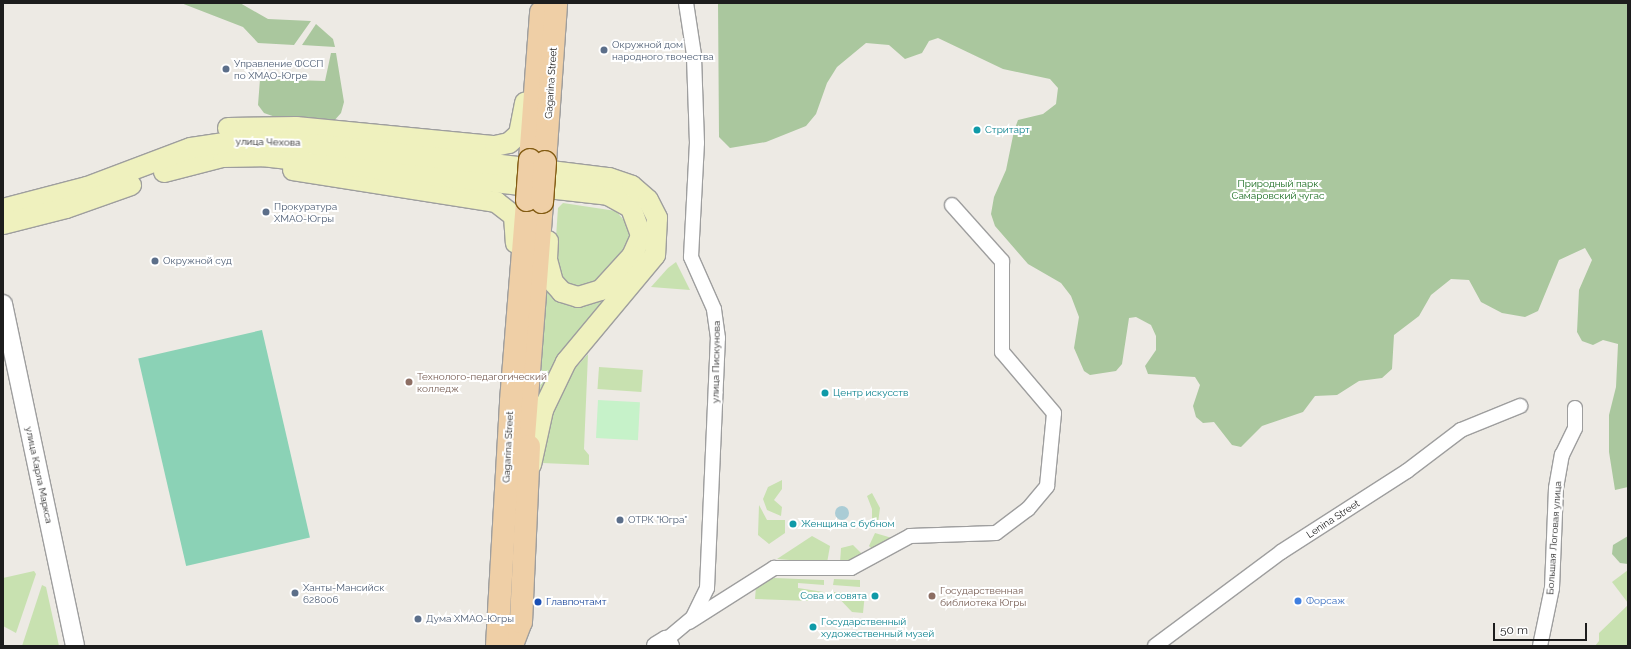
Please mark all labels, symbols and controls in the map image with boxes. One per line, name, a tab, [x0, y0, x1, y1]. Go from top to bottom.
place label: Окружной дом народного твочества	[612, 38, 714, 62]
marker: Окружной дом народного твочества	[599, 45, 609, 55]
street label: Gagarina Street	[543, 47, 559, 119]
place label: Управление ФССП по ХМАО-Югре	[234, 57, 323, 80]
marker: Управление ФССП по ХМАО-Югре	[221, 64, 231, 74]
place label: Стритарт	[985, 124, 1030, 136]
marker: Стритарт	[972, 125, 982, 135]
street label: улица Чехова	[235, 135, 301, 149]
park label: Природный парк Самаровский чугас	[1232, 177, 1324, 200]
place label: Прокуратура ХМАО-Югры	[274, 200, 337, 224]
marker: Прокуратура ХМАО-Югры	[261, 207, 271, 217]
place label: Окружной суд	[163, 255, 232, 267]
marker: Окружной суд	[150, 256, 160, 266]
street label: улица Пискунова	[709, 321, 723, 403]
place label: Технолого-педагогический колледж	[417, 370, 547, 394]
marker: Технолого-педагогический колледж	[404, 377, 414, 387]
place label: Центр искусств	[833, 387, 908, 399]
marker: Центр искусств	[820, 388, 830, 398]
street label: Gagarina Street	[500, 411, 516, 483]
street label: улица Карла Маркса	[23, 425, 55, 525]
street label: Большая Логовая улица	[1544, 481, 1564, 595]
street label: Lenina Street	[1304, 497, 1362, 541]
place label: ОТРК "Югра"	[628, 514, 688, 526]
marker: ОТРК "Югра"	[615, 515, 625, 525]
place label: Женщина с бубном	[801, 518, 894, 530]
marker: Женщина с бубном	[788, 519, 798, 529]
place label: Ханты-Мансийск 628006	[303, 581, 384, 604]
place label: Государственная библиотека Югры	[940, 584, 1026, 608]
marker: Ханты-Мансийск 628006	[290, 588, 300, 598]
place label: Сова и совята	[800, 590, 867, 602]
marker: Сова и совята	[870, 591, 880, 601]
marker: Государственная библиотека Югры	[927, 591, 937, 601]
place label: Форсаж	[1306, 595, 1345, 607]
place label: Главпочтамт	[546, 596, 606, 608]
marker: Форсаж	[1293, 596, 1303, 606]
marker: Главпочтамт	[533, 597, 543, 607]
place label: Дума ХМАО-Югры	[426, 613, 514, 625]
marker: Дума ХМАО-Югры	[413, 614, 423, 624]
place label: Государственный художественный музей	[821, 615, 934, 638]
scale bar	[1495, 615, 1589, 641]
marker: Государственный художественный музей	[808, 622, 818, 632]
text: 50 m	[1500, 623, 1528, 637]

